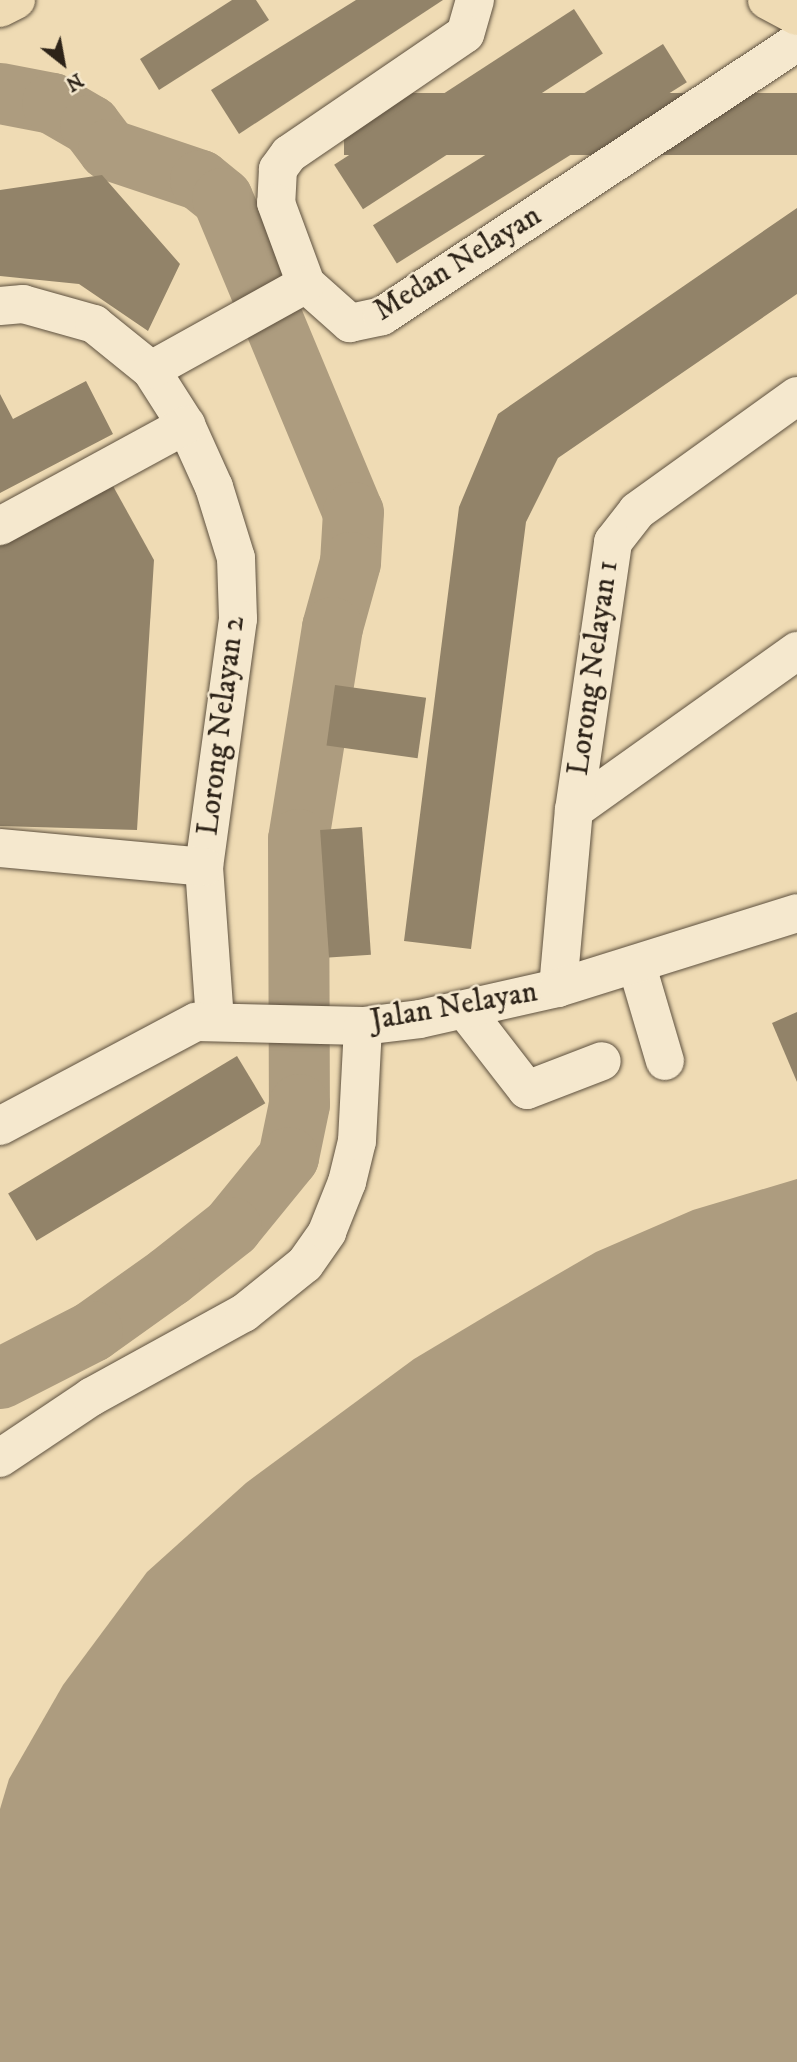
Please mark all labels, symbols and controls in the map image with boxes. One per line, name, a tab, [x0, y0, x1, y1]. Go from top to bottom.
north arrow	[28, 28, 98, 98]
text: N	[61, 68, 87, 95]
street label: Medan Nelayan	[368, 198, 548, 330]
street label: Lorong Nelayan 1	[561, 558, 627, 778]
street label: Lorong Nelayan 2	[191, 614, 253, 838]
street label: Jalan Nelayan	[368, 975, 540, 1039]

